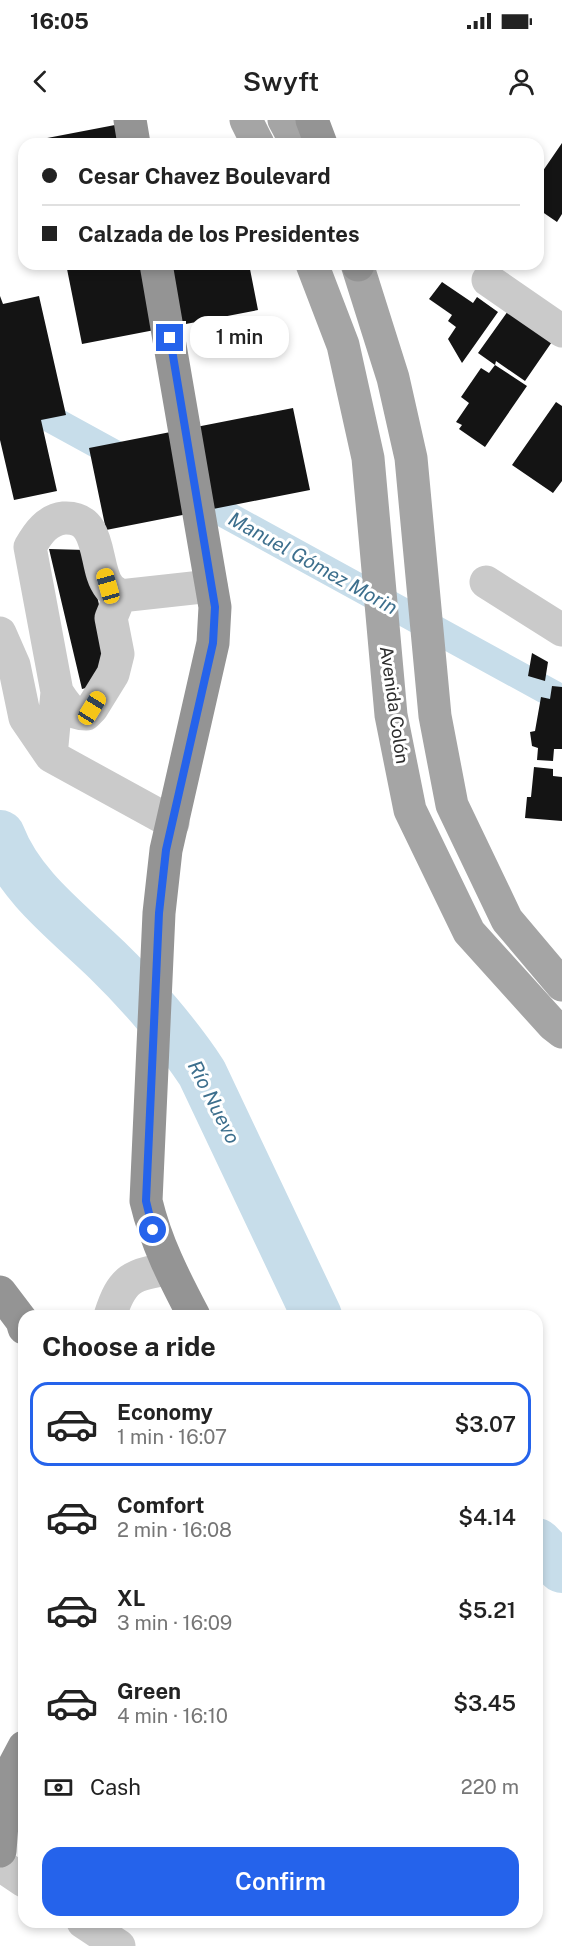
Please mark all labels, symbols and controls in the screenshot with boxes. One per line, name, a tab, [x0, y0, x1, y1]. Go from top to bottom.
text: 16:05	[30, 8, 89, 34]
icon: back	[24, 65, 57, 98]
text: Swyft	[243, 65, 319, 97]
icon: person	[505, 65, 538, 98]
text: Cesar Chavez Boulevard	[78, 163, 331, 189]
text: Calzada de los Presidentes	[78, 221, 360, 247]
callout: 1 min	[191, 317, 290, 359]
route end	[156, 324, 183, 351]
text: 1 min	[216, 325, 263, 349]
water label: Manuel Gómez Morin	[224, 507, 402, 619]
car	[94, 566, 122, 606]
street label: Avenida Colón	[376, 645, 413, 765]
car	[75, 688, 109, 728]
water label: Río Nuevo	[183, 1056, 245, 1148]
route start	[139, 1216, 166, 1243]
text: Choose a ride	[42, 1330, 216, 1362]
icon: car	[45, 1397, 99, 1451]
text: Economy	[117, 1399, 213, 1425]
text: $3.07	[454, 1411, 516, 1437]
text: 1 min · 16:07	[117, 1425, 227, 1449]
icon: car	[45, 1490, 99, 1544]
text: Comfort	[117, 1492, 204, 1518]
text: $4.14	[458, 1504, 516, 1530]
text: 2 min · 16:08	[117, 1518, 232, 1542]
icon: car	[45, 1583, 99, 1637]
text: XL	[117, 1585, 145, 1611]
text: $5.21	[458, 1597, 516, 1623]
text: 3 min · 16:09	[117, 1611, 232, 1635]
icon: car	[45, 1676, 99, 1730]
text: Green	[117, 1678, 181, 1704]
text: $3.45	[453, 1690, 516, 1716]
text: 4 min · 16:10	[117, 1704, 228, 1728]
icon: cash	[42, 1771, 75, 1804]
text: Cash	[90, 1774, 141, 1800]
text: 220 m	[461, 1775, 519, 1799]
button: Confirm	[42, 1847, 519, 1916]

